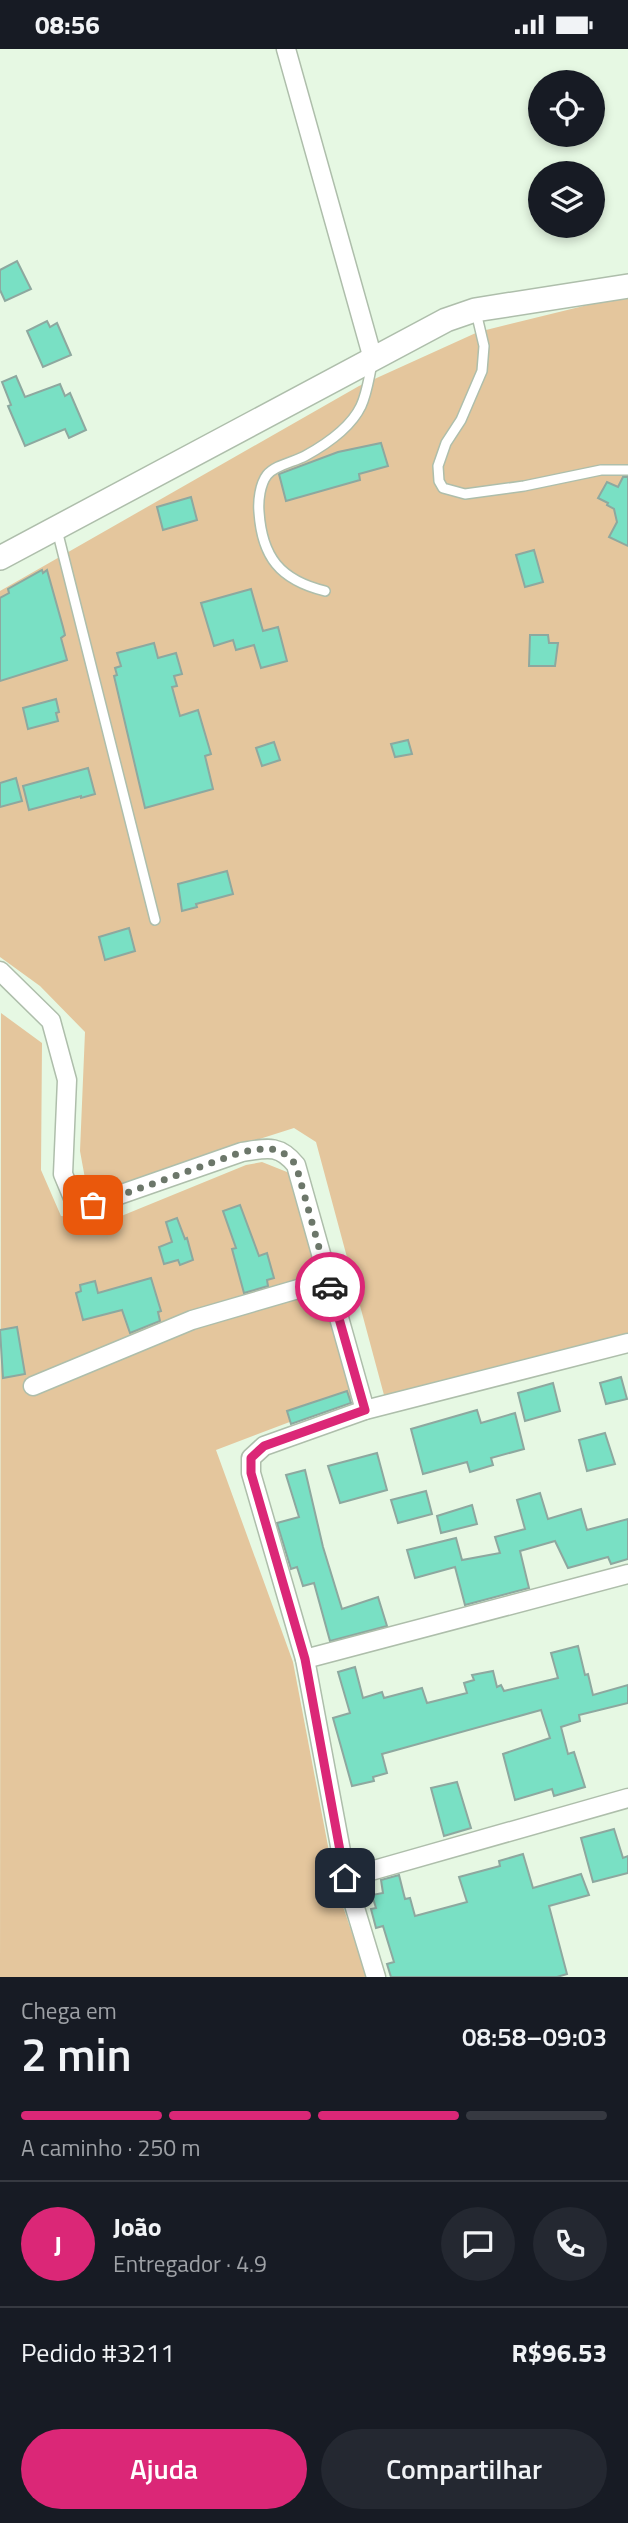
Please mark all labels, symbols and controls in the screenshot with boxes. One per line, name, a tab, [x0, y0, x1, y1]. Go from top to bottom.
text: 08:56	[35, 5, 100, 44]
map controls	[528, 70, 605, 238]
button: locate	[528, 70, 605, 147]
button: layers	[528, 161, 605, 238]
pin	[63, 1175, 123, 1235]
icon: bag	[74, 1186, 112, 1224]
courier	[295, 1252, 365, 1322]
icon: car	[311, 1268, 349, 1306]
pin	[315, 1848, 375, 1908]
icon: home	[326, 1859, 364, 1897]
text: Chega em	[21, 1993, 117, 2028]
text: 08:58–09:03	[462, 2017, 607, 2056]
text: 2 min	[21, 2019, 132, 2089]
text: A caminho · 250 m	[21, 2130, 200, 2165]
text: João	[113, 2207, 162, 2246]
button: chat	[441, 2207, 515, 2281]
button: phone	[533, 2207, 607, 2281]
text: J	[54, 2225, 62, 2264]
text: Entregador · 4.9	[113, 2246, 267, 2281]
text: Pedido #3211	[21, 2333, 175, 2372]
text: R$96.53	[511, 2333, 607, 2372]
button: Ajuda	[21, 2429, 307, 2509]
button: Compartilhar	[321, 2429, 607, 2509]

